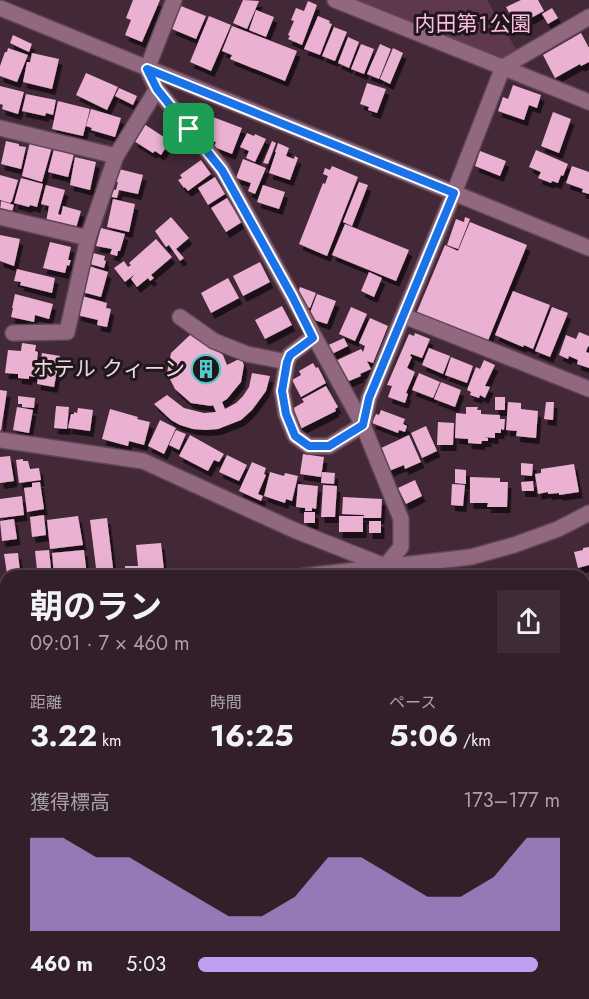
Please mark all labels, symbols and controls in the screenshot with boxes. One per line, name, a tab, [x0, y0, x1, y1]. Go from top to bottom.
park label: 内田第１公園	[414, 9, 532, 39]
pin	[163, 103, 214, 154]
icon: arrive	[172, 112, 205, 145]
building icon: ホテル クィーン	[190, 353, 222, 385]
place label: ホテル クィーン	[33, 354, 185, 384]
text: 朝のラン	[30, 583, 162, 630]
button: share	[497, 590, 560, 653]
text: 09:01 · 7 × 460 m	[30, 629, 190, 658]
text: 距離	[30, 691, 62, 714]
text: 時間	[210, 691, 242, 714]
text: ペース	[389, 691, 437, 714]
text: 3.22	[30, 714, 97, 757]
text: 16:25	[210, 714, 294, 757]
text: 5:06	[389, 714, 458, 757]
text: km	[97, 729, 122, 752]
text: /km	[458, 729, 491, 752]
text: 173–177 m	[463, 786, 560, 815]
text: 獲得標高	[30, 788, 110, 817]
text: 460 m	[30, 950, 93, 979]
text: 5:03	[126, 950, 166, 979]

